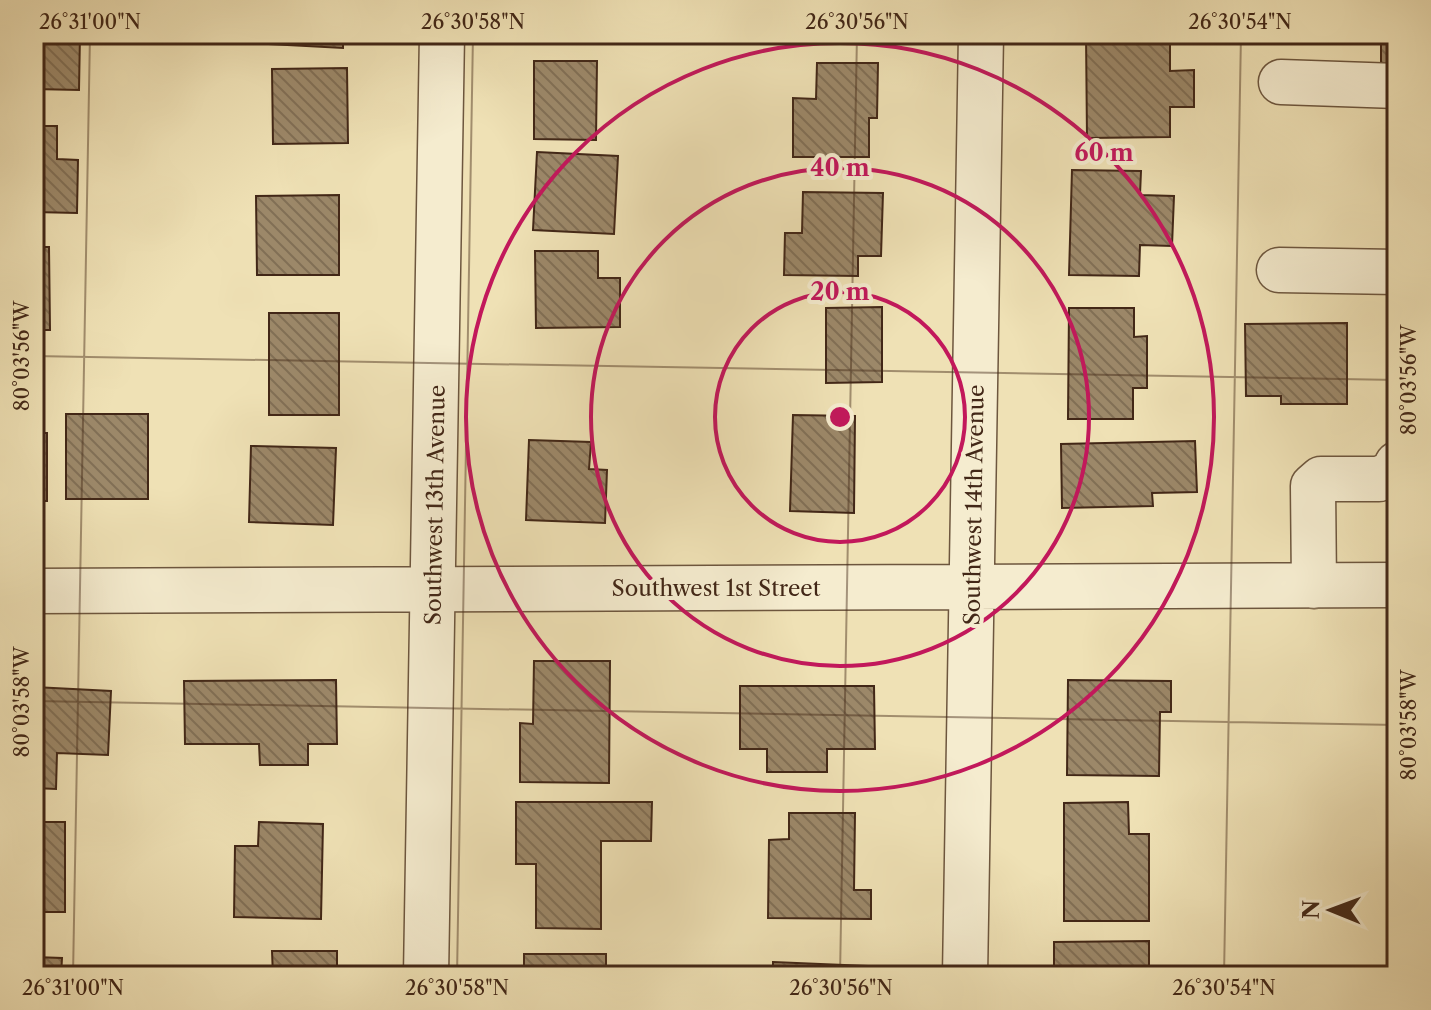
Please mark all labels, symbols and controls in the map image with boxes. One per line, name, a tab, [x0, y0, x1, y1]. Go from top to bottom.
text: 26°31'00"N	[39, 10, 141, 34]
text: 26°30'58"N	[421, 10, 525, 34]
text: 26°30'56"N	[805, 10, 909, 34]
text: 26°30'54"N	[1188, 10, 1292, 34]
text: 60 m	[1074, 138, 1134, 167]
text: 40 m	[810, 153, 870, 182]
text: 20 m	[810, 277, 870, 306]
text: 80°03'56"W	[10, 300, 34, 411]
text: 80°03'56"W	[1397, 324, 1421, 435]
street label: Southwest 14th Avenue	[958, 384, 990, 626]
street label: Southwest 13th Avenue	[419, 385, 451, 625]
centre of rings	[826, 403, 854, 431]
street label: Southwest 1st Street	[612, 575, 821, 602]
text: 80°03'58"W	[10, 645, 34, 758]
text: 80°03'58"W	[1397, 668, 1421, 781]
north arrow	[1291, 870, 1371, 950]
text: N	[1298, 900, 1325, 919]
text: 26°31'00"N	[22, 976, 124, 1000]
text: 26°30'58"N	[405, 976, 509, 1000]
text: 26°30'56"N	[789, 976, 893, 1000]
text: 26°30'54"N	[1172, 976, 1276, 1000]

